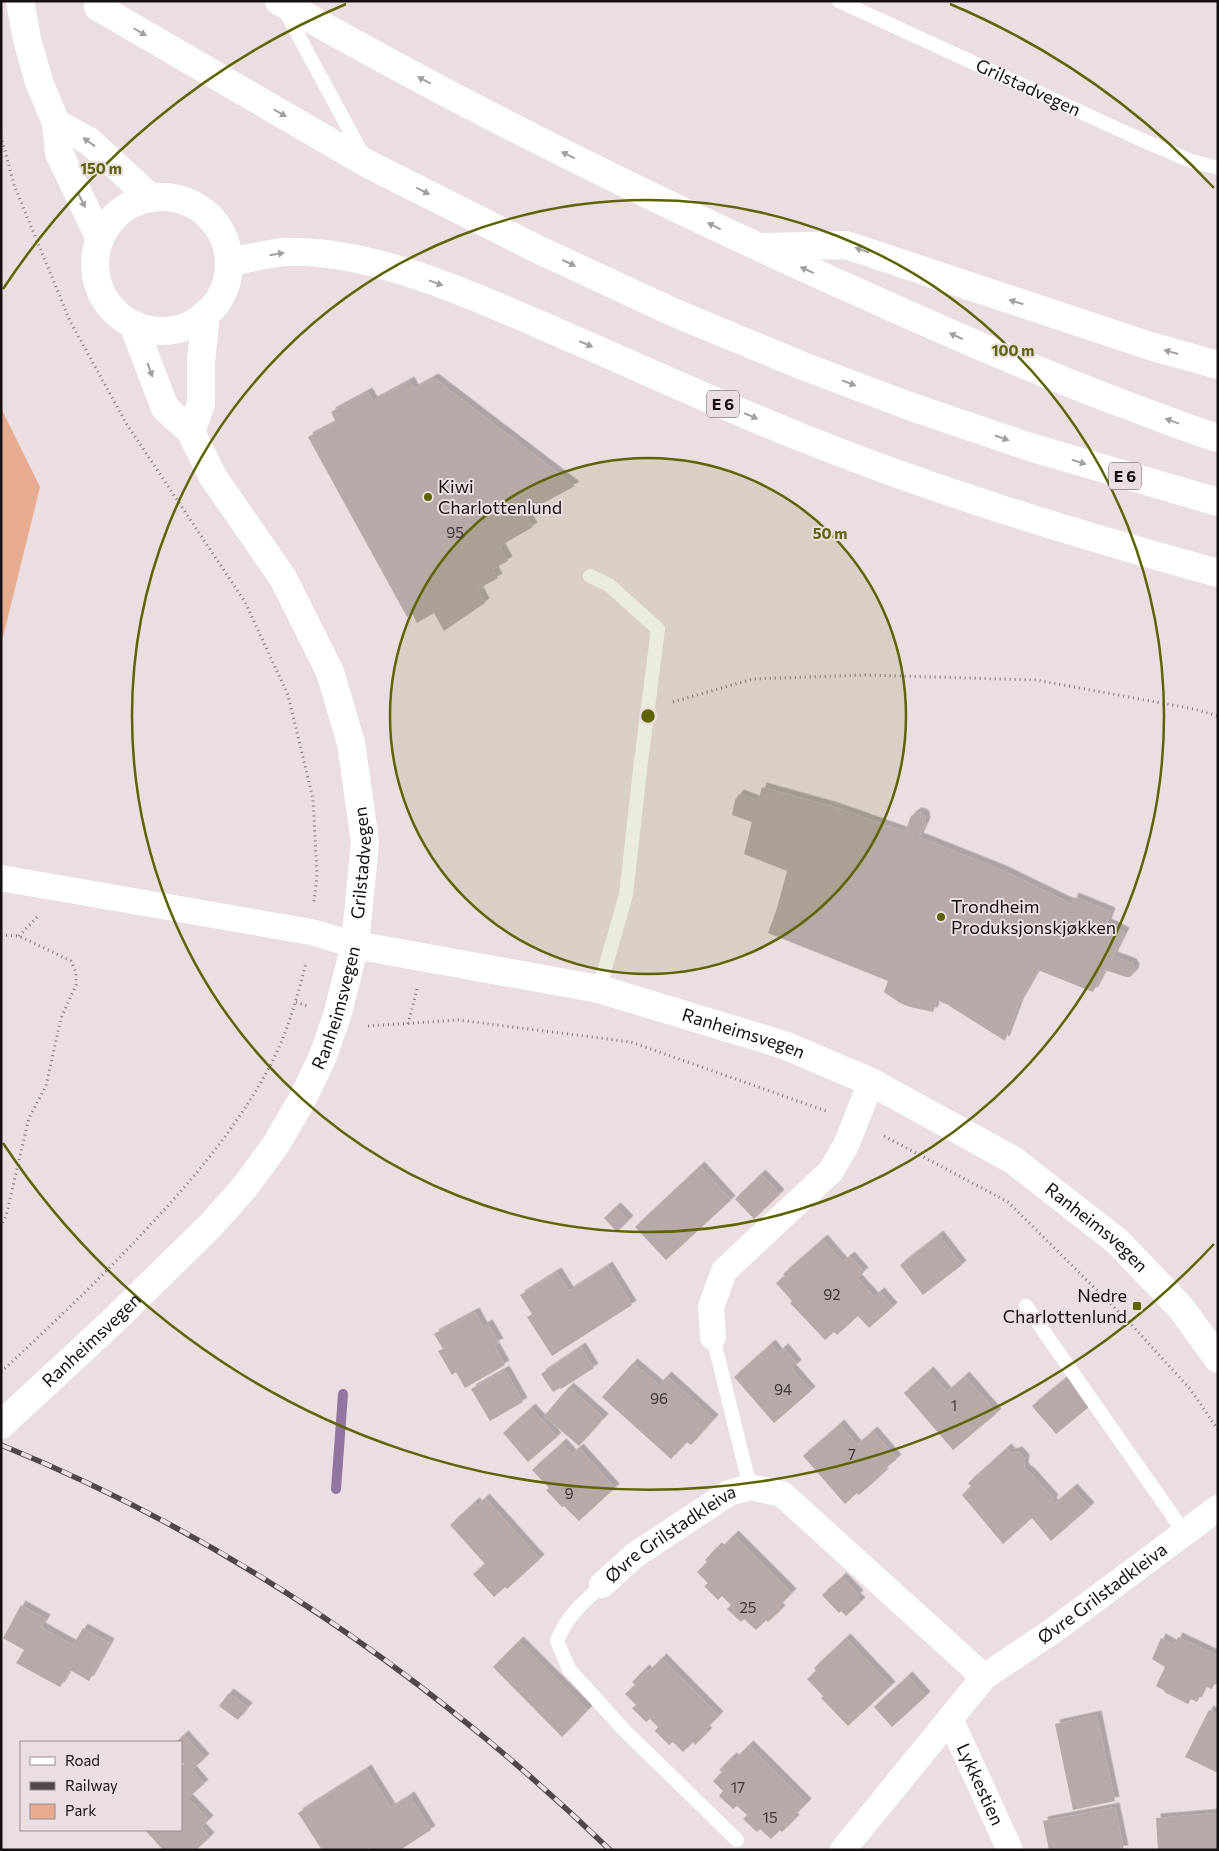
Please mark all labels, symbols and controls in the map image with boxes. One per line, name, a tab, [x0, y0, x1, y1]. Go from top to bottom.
one-way arrow	[133, 27, 146, 36]
street label: Grilstadvegen	[973, 53, 1084, 120]
one-way arrow	[416, 76, 431, 84]
one-way arrow	[274, 109, 287, 118]
one-way arrow	[82, 137, 96, 147]
one-way arrow	[561, 151, 575, 159]
text: 150 m	[80, 159, 122, 177]
one-way arrow	[416, 188, 430, 196]
one-way arrow	[78, 194, 86, 209]
one-way arrow	[707, 222, 721, 230]
one-way arrow	[855, 246, 870, 253]
one-way arrow	[270, 249, 286, 257]
one-way arrow	[561, 259, 576, 268]
one-way arrow	[800, 265, 814, 273]
one-way arrow	[429, 279, 444, 287]
one-way arrow	[1009, 297, 1024, 305]
one-way arrow	[949, 332, 963, 340]
one-way arrow	[579, 341, 593, 349]
text: 100 m	[992, 341, 1034, 359]
one-way arrow	[1163, 348, 1178, 356]
one-way arrow	[147, 362, 154, 377]
one-way arrow	[842, 379, 857, 387]
road number: E 6	[707, 390, 739, 418]
one-way arrow	[744, 412, 758, 420]
one-way arrow	[1164, 417, 1179, 425]
one-way arrow	[995, 434, 1010, 442]
one-way arrow	[1072, 459, 1087, 467]
road number: E 6	[1109, 462, 1141, 490]
place label: Kiwi Charlottenlund	[438, 475, 562, 518]
marker: Kiwi Charlottenlund	[422, 491, 434, 503]
house number: 95	[446, 523, 464, 541]
text: 50 m	[813, 524, 847, 542]
centre of rings	[639, 707, 657, 725]
street label: Grilstadvegen	[346, 806, 375, 920]
place label: Trondheim Produksjonskjøkken	[951, 895, 1116, 938]
marker: Trondheim Produksjonskjøkken	[935, 911, 947, 923]
street label: Ranheimsvegen	[306, 944, 364, 1073]
street label: Ranheimsvegen	[680, 1003, 809, 1063]
street label: Ranheimsvegen	[1041, 1177, 1153, 1276]
place label: Nedre Charlottenlund	[1003, 1284, 1127, 1327]
house number: 92	[823, 1285, 841, 1303]
street label: Ranheimsvegen	[37, 1288, 145, 1391]
marker: Nedre Charlottenlund	[1131, 1300, 1143, 1312]
house number: 94	[774, 1380, 792, 1398]
house number: 96	[650, 1389, 668, 1407]
house number: 1	[951, 1396, 957, 1414]
house number: 7	[848, 1445, 856, 1463]
street label: Øvre Grilstadkleiva	[600, 1480, 738, 1587]
house number: 9	[564, 1484, 574, 1502]
street label: Øvre Grilstadkleiva	[1033, 1538, 1171, 1648]
house number: 25	[740, 1598, 756, 1616]
street label: Lykkestien	[953, 1740, 1009, 1829]
legend	[20, 1741, 182, 1831]
text: Road	[65, 1751, 100, 1769]
text: Railway	[65, 1776, 118, 1794]
house number: 17	[731, 1778, 745, 1796]
text: Park	[65, 1801, 96, 1819]
house number: 15	[762, 1808, 778, 1826]

